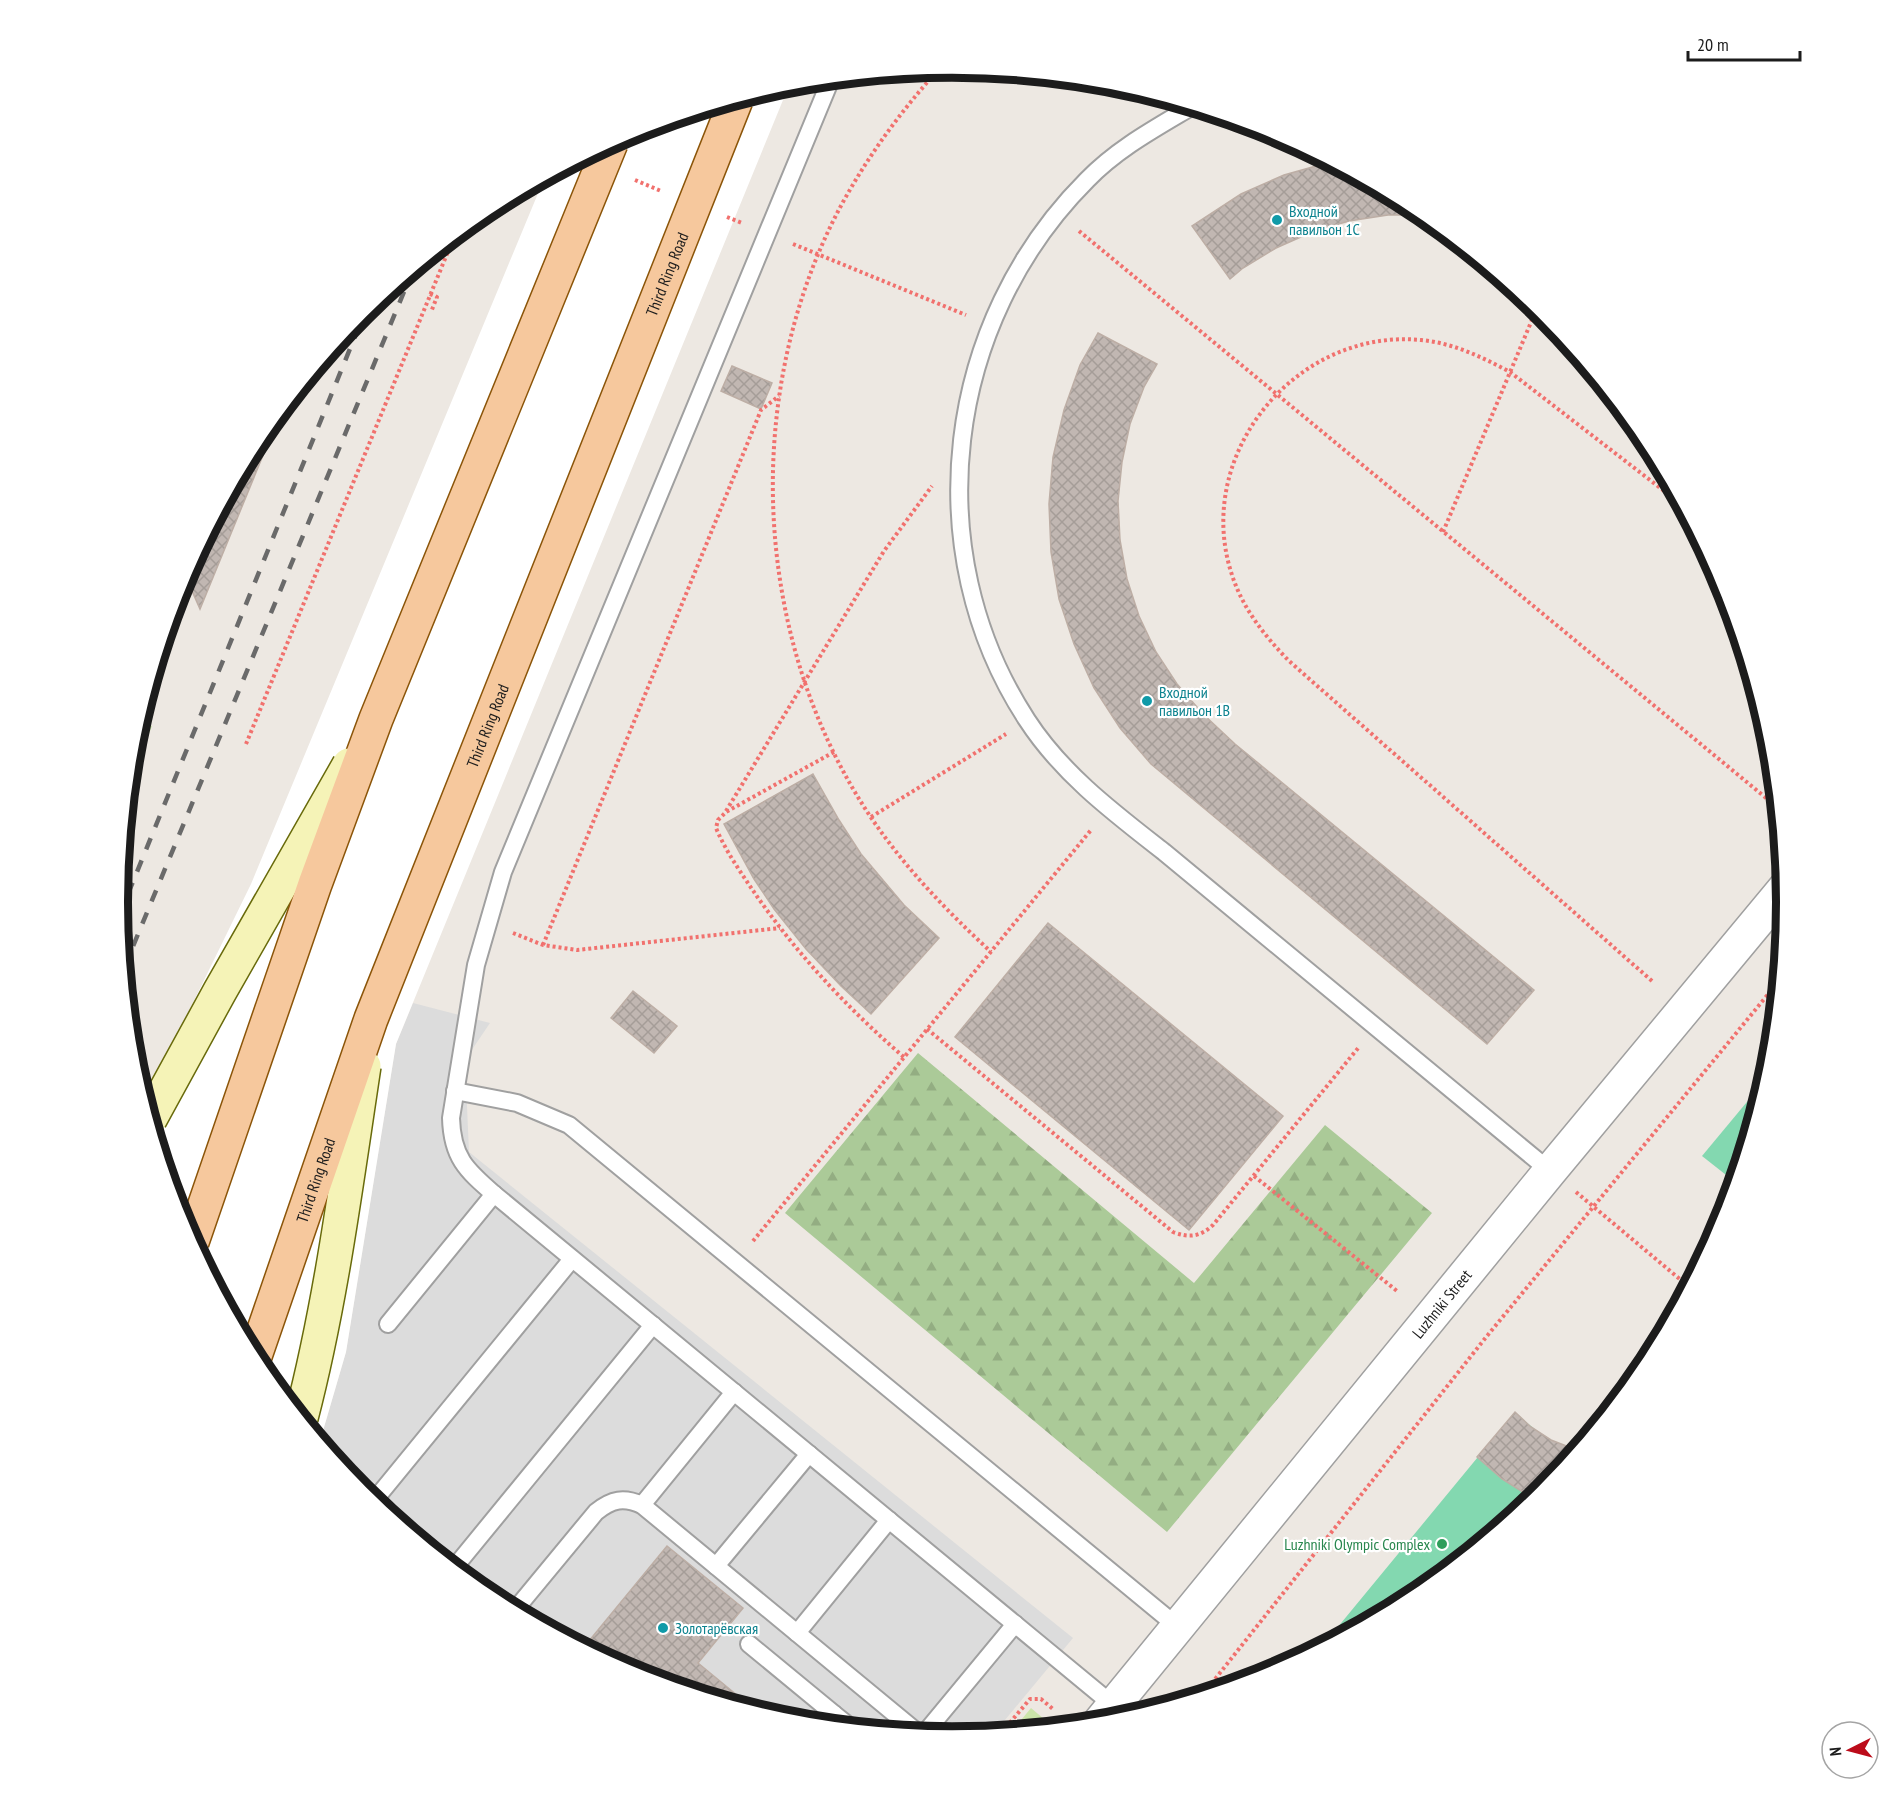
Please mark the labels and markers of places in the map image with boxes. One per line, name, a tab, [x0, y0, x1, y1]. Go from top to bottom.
place label: Входной павильон 1C	[1289, 201, 1360, 239]
marker: Входной павильон 1C	[1270, 213, 1284, 227]
place label: Входной павильон 1B	[1159, 682, 1230, 720]
marker: Входной павильон 1B	[1140, 694, 1154, 708]
place label: Luzhniki Olympic Complex	[1284, 1534, 1430, 1554]
marker: Luzhniki Olympic Complex	[1435, 1537, 1449, 1551]
place label: Золотарёвская	[675, 1618, 758, 1638]
marker: Золотарёвская	[656, 1621, 670, 1635]

